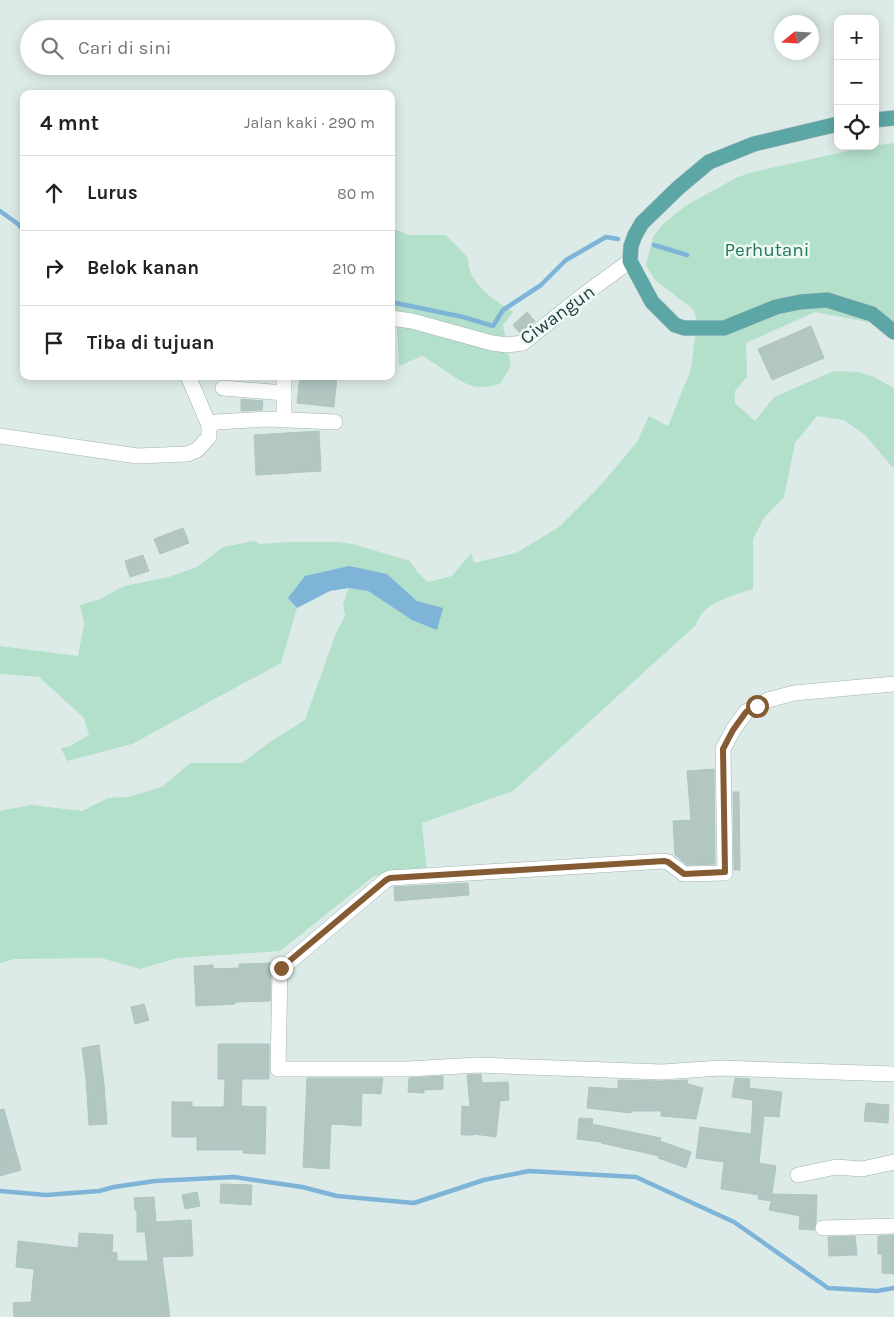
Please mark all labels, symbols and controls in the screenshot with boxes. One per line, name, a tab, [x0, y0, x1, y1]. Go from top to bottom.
north arrow	[774, 15, 819, 60]
map controls	[834, 15, 879, 150]
button: +	[834, 15, 879, 60]
search box	[20, 20, 395, 75]
icon: search	[38, 34, 66, 62]
text: Cari di sini	[78, 37, 171, 59]
button: −	[834, 60, 879, 105]
button: locate	[834, 105, 879, 150]
text: 4 mnt	[40, 111, 99, 135]
text: Jalan kaki · 290 m	[244, 113, 375, 132]
icon: ahead	[40, 179, 68, 207]
text: Lurus	[87, 182, 138, 204]
text: 80 m	[337, 184, 375, 203]
park label: Perhutani	[725, 239, 809, 261]
icon: right	[40, 254, 68, 282]
text: Belok kanan	[87, 257, 199, 279]
text: 210 m	[332, 259, 375, 278]
street label: Ciwangun	[516, 280, 599, 349]
icon: arrive	[40, 329, 68, 357]
text: Tiba di tujuan	[87, 332, 214, 354]
route start	[746, 695, 769, 718]
route end	[270, 957, 293, 980]

